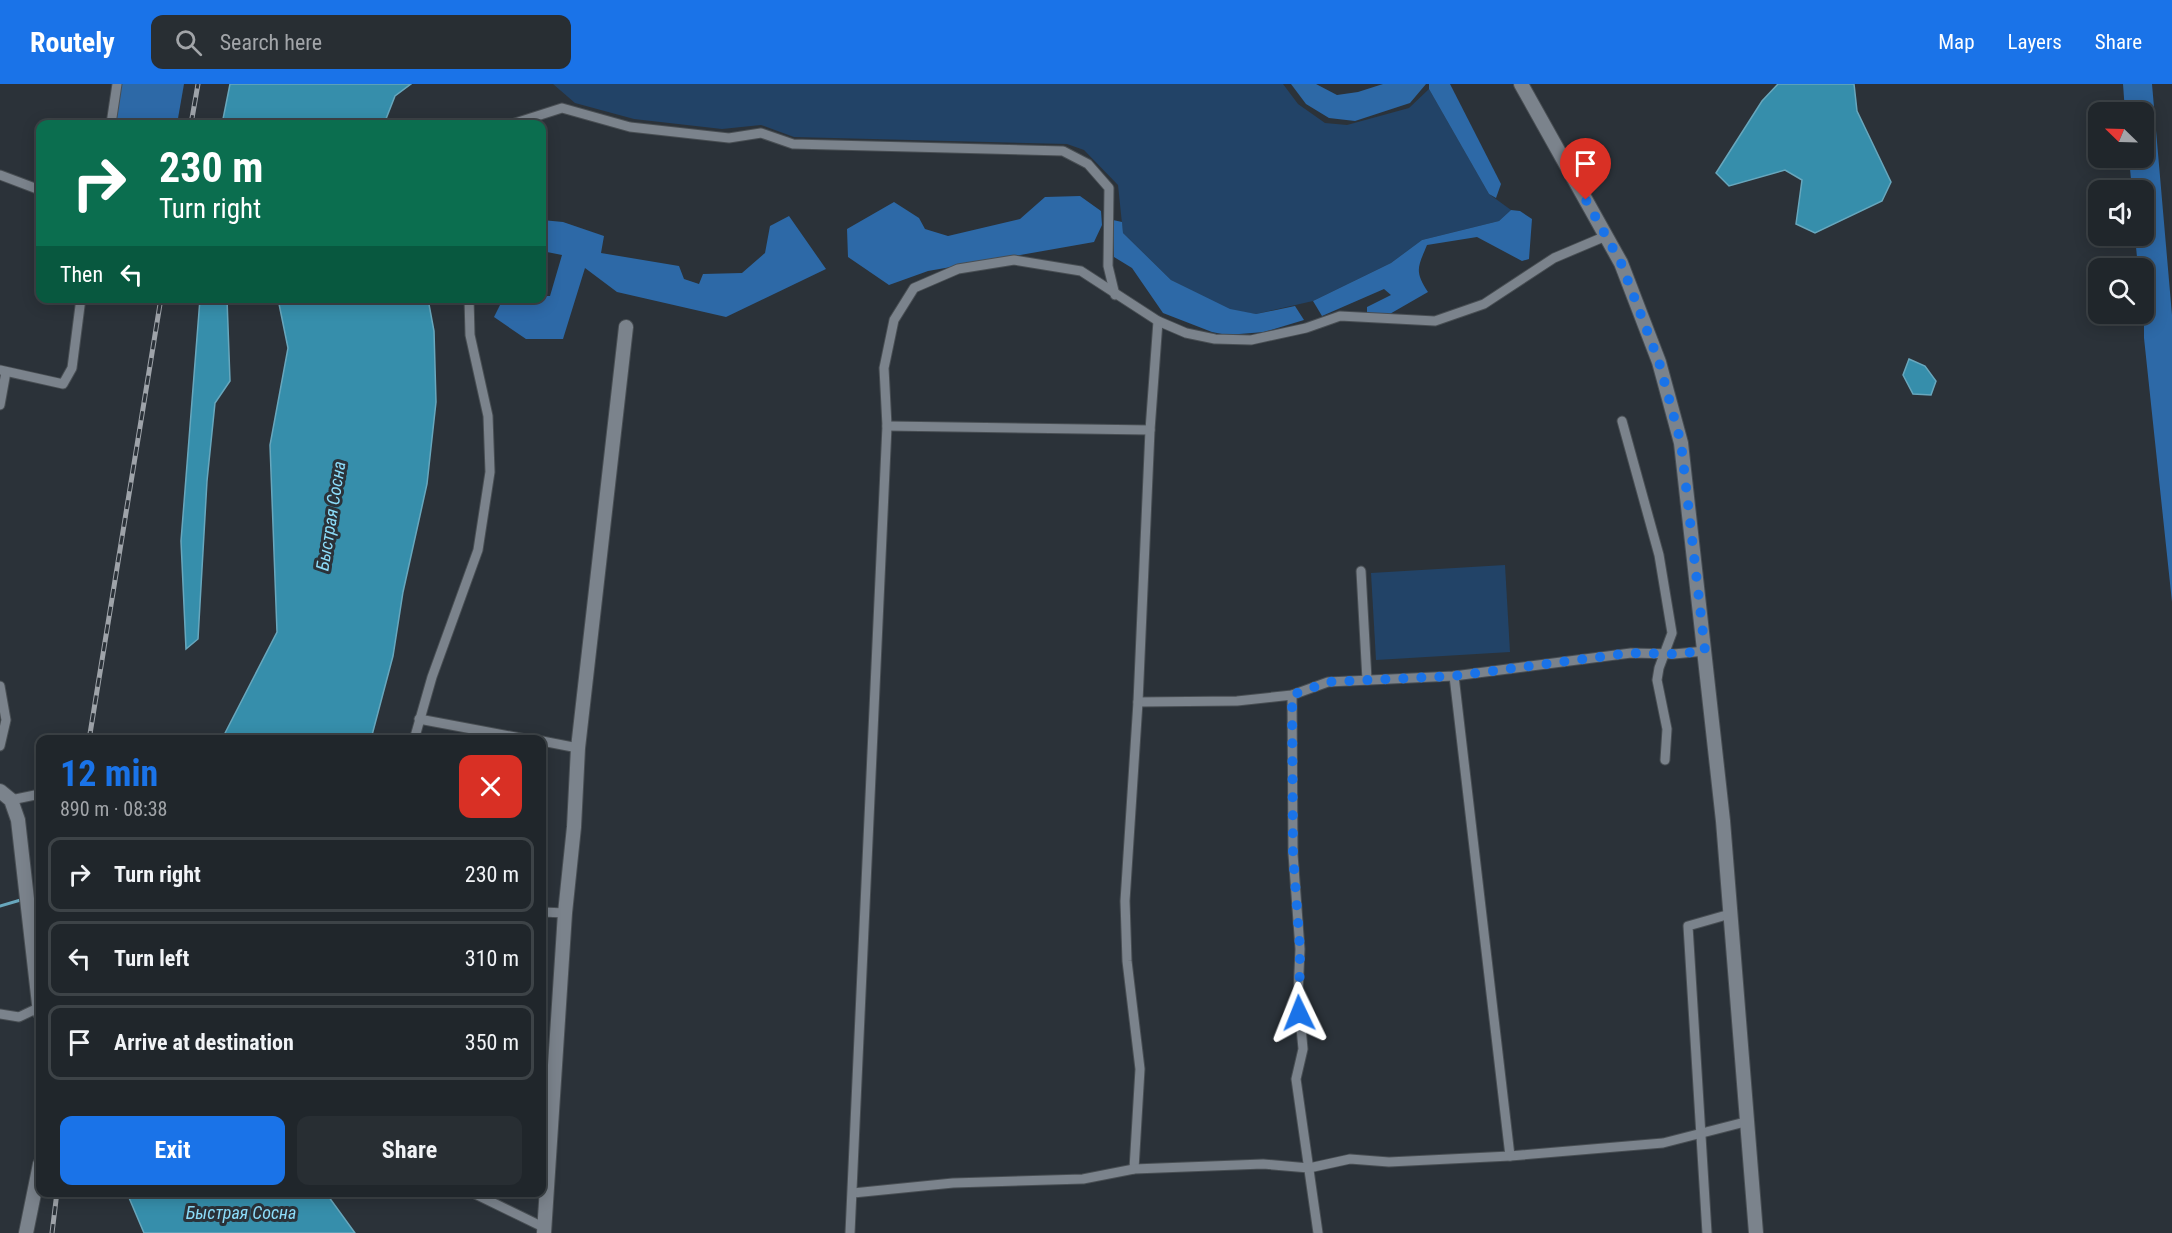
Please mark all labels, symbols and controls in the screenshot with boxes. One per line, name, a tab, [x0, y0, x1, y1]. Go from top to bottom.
search box	[151, 15, 571, 69]
text: Routely	[30, 26, 115, 59]
icon: search	[172, 26, 205, 59]
text: Search here	[220, 30, 322, 55]
text: Map	[1938, 30, 1975, 54]
text: Layers	[2008, 30, 2062, 54]
text: Share	[2095, 30, 2142, 54]
north arrow	[2088, 102, 2154, 168]
map controls	[2088, 102, 2154, 324]
pin	[1560, 138, 1611, 200]
text: 230 m	[159, 143, 264, 192]
icon: right	[60, 144, 138, 222]
icon: arrive	[1569, 147, 1602, 180]
button: sound	[2088, 180, 2154, 246]
text: Turn right	[159, 193, 261, 225]
icon: left	[115, 258, 148, 291]
button: search	[2088, 258, 2154, 324]
text: Then	[60, 262, 103, 287]
water label: Быстрая Сосна	[311, 460, 350, 572]
text: 12 min	[60, 753, 158, 795]
button: close	[459, 755, 522, 818]
text: 890 m · 08:38	[60, 797, 167, 821]
icon: right	[63, 858, 96, 891]
text: Turn right	[114, 862, 201, 887]
text: 230 m	[465, 862, 519, 887]
icon: left	[63, 942, 96, 975]
text: Turn left	[114, 946, 189, 971]
text: 310 m	[465, 946, 519, 971]
position arrow	[1267, 981, 1331, 1045]
icon: arrive	[63, 1026, 96, 1059]
text: Arrive at destination	[114, 1030, 294, 1055]
text: 350 m	[465, 1030, 519, 1055]
button: Exit	[60, 1116, 285, 1185]
button: Share	[297, 1116, 522, 1185]
water label: Быстрая Сосна	[186, 1202, 296, 1223]

